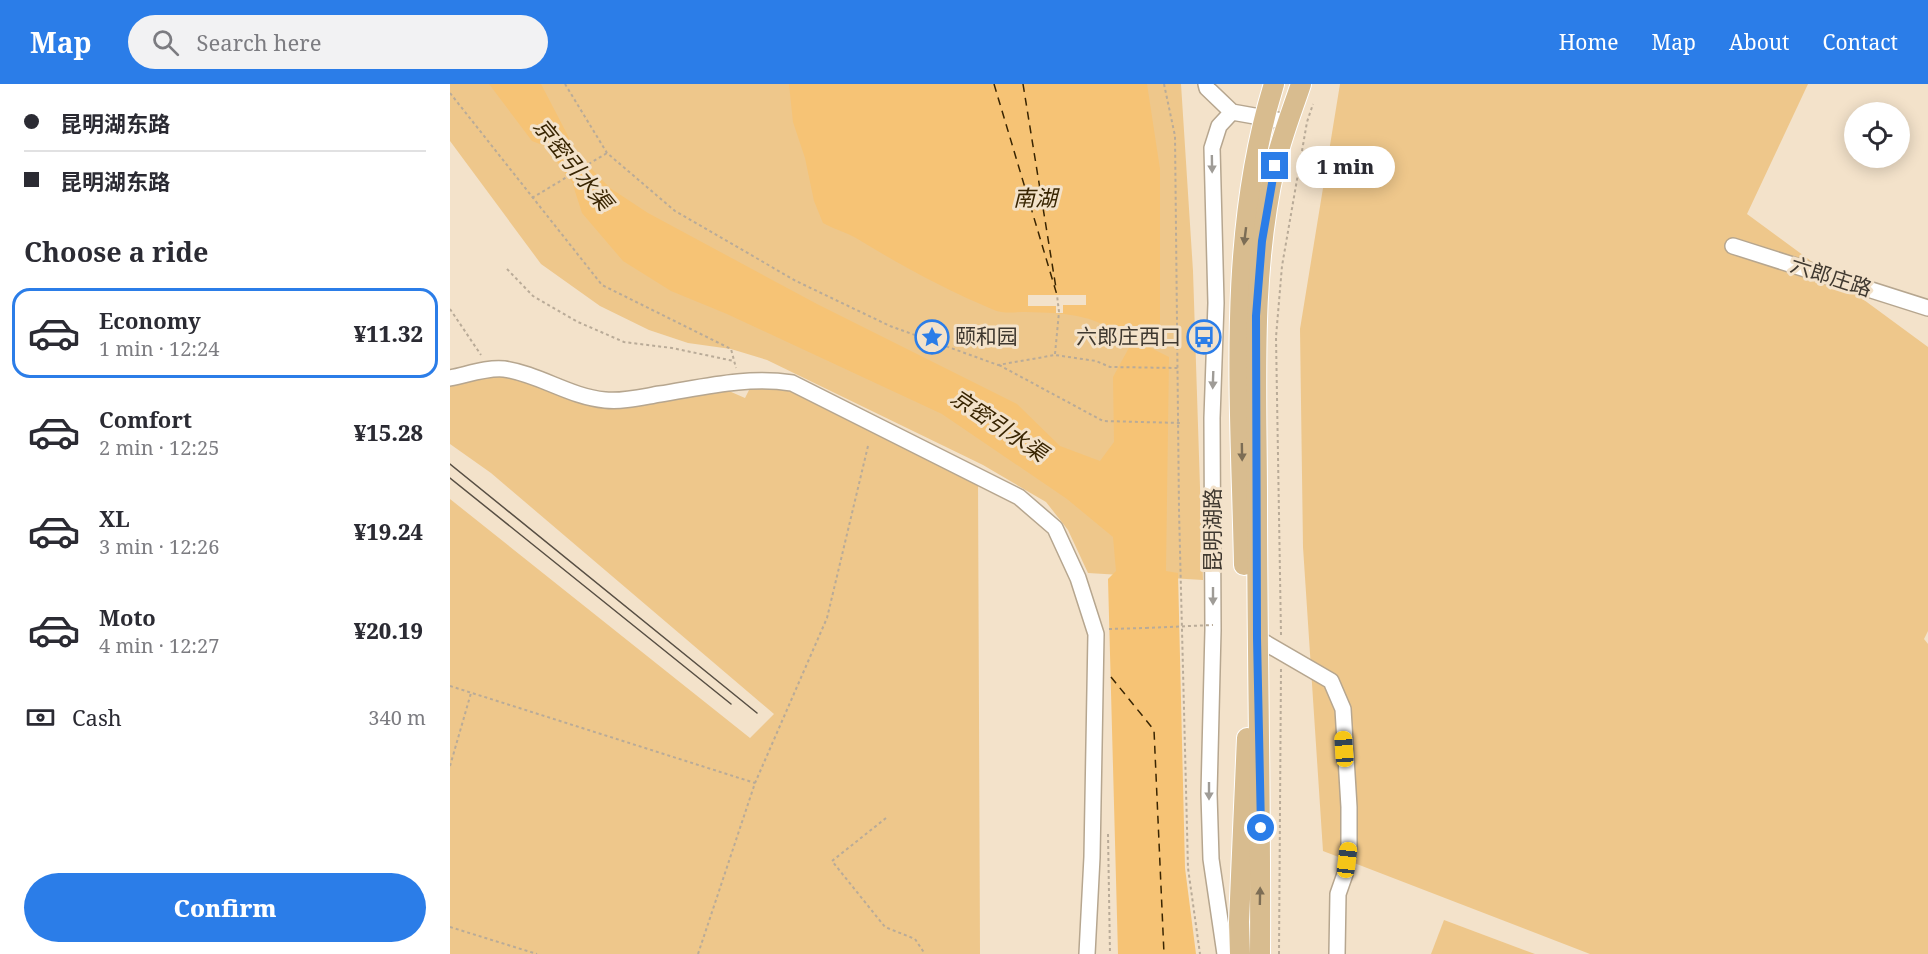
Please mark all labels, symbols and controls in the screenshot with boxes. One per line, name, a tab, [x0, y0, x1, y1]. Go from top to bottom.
search box	[128, 15, 548, 69]
text: Map	[30, 23, 92, 61]
icon: search	[149, 26, 182, 59]
text: Search here	[197, 27, 321, 57]
text: Home	[1559, 28, 1619, 56]
text: Map	[1652, 28, 1696, 56]
text: About	[1729, 28, 1790, 56]
text: Contact	[1823, 28, 1898, 56]
map controls	[1844, 102, 1910, 168]
button: locate	[1844, 102, 1910, 168]
text: 昆明湖东路	[60, 108, 170, 138]
water label: 京密引水渠	[528, 111, 622, 218]
callout: 1 min	[1296, 145, 1395, 187]
route end	[1261, 152, 1288, 179]
text: 1 min	[1317, 153, 1374, 180]
one-way arrow	[1207, 155, 1217, 174]
text: 昆明湖东路	[60, 166, 170, 196]
water label: 南湖	[1013, 182, 1060, 212]
one-way arrow	[1240, 227, 1250, 246]
text: Choose a ride	[24, 233, 209, 270]
street label: 六郎庄路	[1787, 250, 1876, 302]
text: Economy	[99, 305, 201, 335]
icon: car	[27, 306, 81, 360]
text: ¥11.32	[354, 318, 423, 348]
place icon: 颐和园	[914, 319, 950, 355]
bus stop icon: 六郎庄西口	[1186, 319, 1222, 355]
place label: 颐和园	[955, 322, 1018, 350]
place label: 六郎庄西口	[1076, 322, 1181, 350]
text: 1 min · 12:24	[99, 335, 219, 362]
one-way arrow	[1208, 371, 1218, 390]
water label: 京密引水渠	[946, 381, 1056, 469]
text: Comfort	[99, 404, 192, 434]
icon: car	[27, 405, 81, 459]
text: ¥15.28	[354, 417, 423, 447]
text: 2 min · 12:25	[99, 434, 219, 461]
one-way arrow	[1237, 443, 1247, 462]
street label: 昆明湖路	[1198, 488, 1226, 572]
text: XL	[99, 503, 130, 533]
icon: car	[27, 504, 81, 558]
text: ¥19.24	[354, 516, 423, 546]
text: 3 min · 12:26	[99, 533, 219, 560]
one-way arrow	[1208, 587, 1218, 606]
text: Moto	[99, 602, 156, 632]
icon: car	[27, 603, 81, 657]
text: ¥20.19	[354, 615, 423, 645]
text: 4 min · 12:27	[99, 632, 219, 659]
icon: cash	[24, 701, 57, 734]
text: Cash	[72, 702, 122, 732]
text: 340 m	[368, 704, 426, 731]
car	[1334, 730, 1354, 768]
one-way arrow	[1204, 782, 1214, 801]
route start	[1247, 814, 1274, 841]
car	[1336, 841, 1358, 879]
button: Confirm	[24, 873, 426, 942]
one-way arrow	[1255, 886, 1265, 905]

